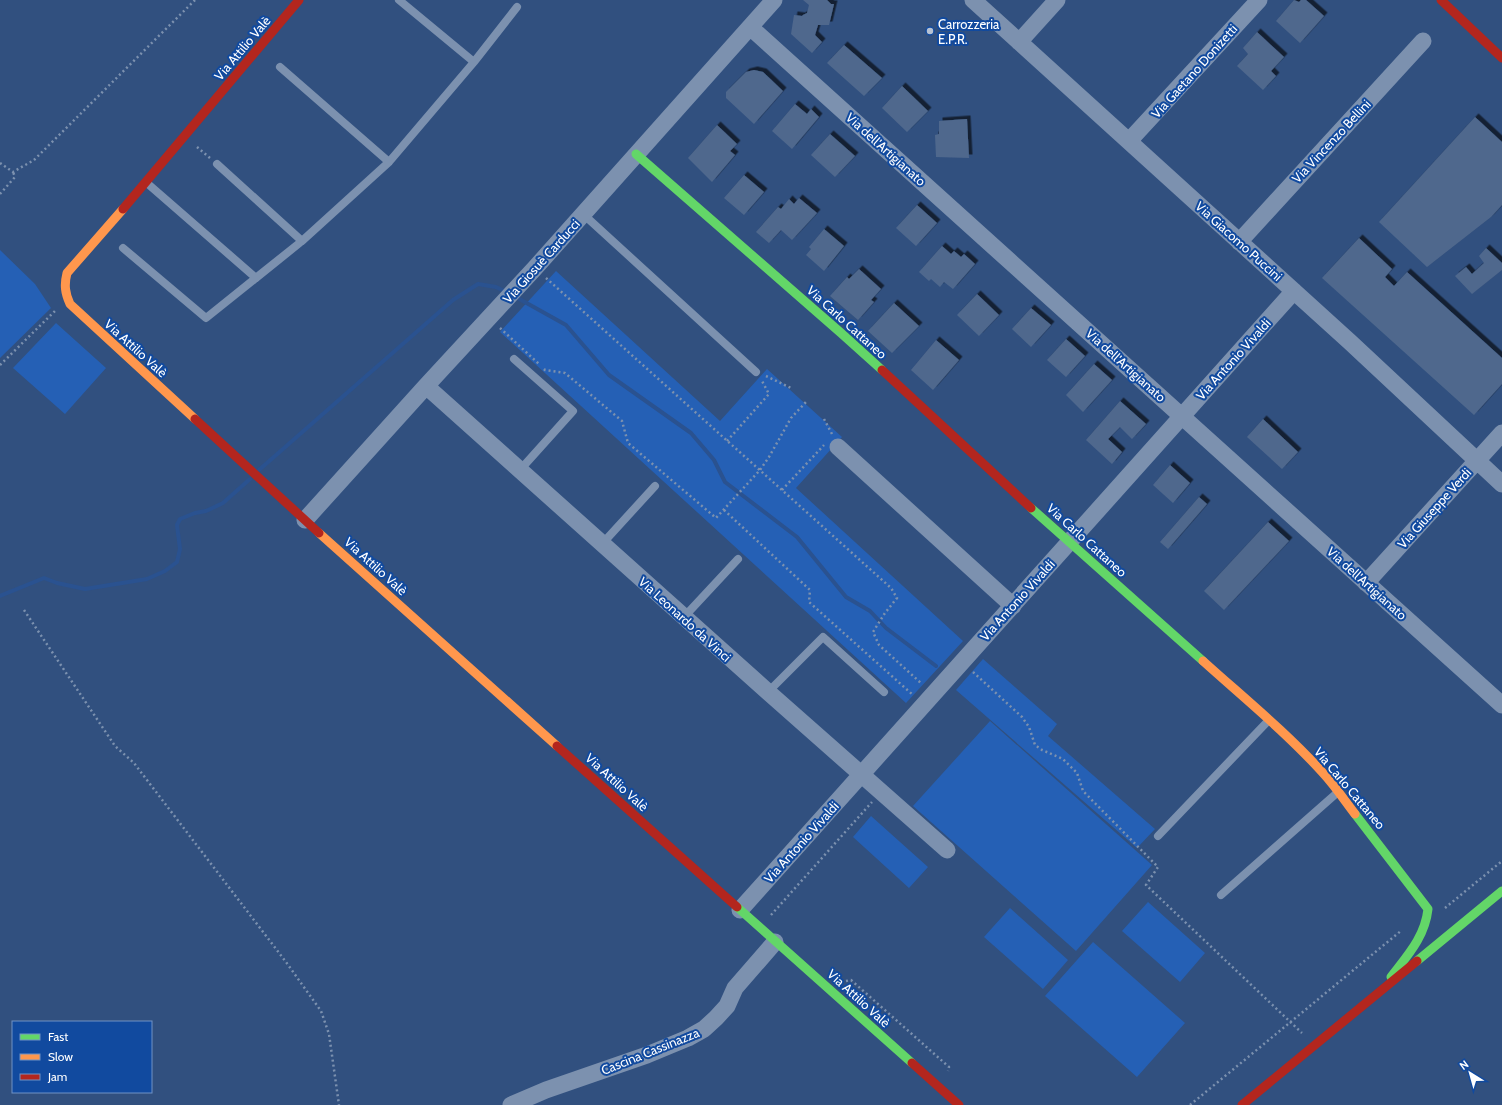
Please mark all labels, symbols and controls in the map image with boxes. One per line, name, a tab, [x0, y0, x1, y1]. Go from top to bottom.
street label: Via Attilio Valè	[211, 12, 274, 83]
place label: Carrozzeria E.P.R.	[938, 16, 1000, 47]
street label: Via Gaetano Donizetti	[1148, 21, 1240, 121]
marker: Carrozzeria E.P.R.	[925, 26, 935, 36]
street label: Via Vincenzo Bellini	[1288, 96, 1374, 186]
street label: Via dell'Artigianato	[843, 109, 929, 189]
street label: Via Giacomo Puccini	[1192, 198, 1286, 284]
street label: Via Giosuè Carducci	[499, 216, 583, 306]
street label: Via Carlo Cattaneo	[804, 282, 890, 362]
street label: Via Antonio Vivaldi	[1192, 315, 1274, 403]
street label: Via Attilio Valè	[101, 316, 171, 381]
street label: Via dell'Artigianato	[1083, 325, 1169, 405]
street label: Via Giuseppe Verdi	[1394, 465, 1474, 551]
street label: Via Carlo Cattaneo	[1044, 500, 1130, 580]
street label: Via Attilio Valè	[341, 534, 411, 599]
street label: Via dell'Artigianato	[1324, 543, 1410, 623]
street label: Via Antonio Vivaldi	[976, 556, 1058, 644]
street label: Via Leonardo da Vinci	[635, 573, 735, 665]
street label: Via Carlo Cattaneo	[1311, 744, 1389, 832]
street label: Via Attilio Valè	[582, 750, 652, 815]
street label: Via Antonio Vivaldi	[760, 798, 842, 886]
street label: Via Attilio Valè	[824, 966, 894, 1031]
legend	[12, 1021, 152, 1093]
street label: Cascina Cassinazza	[599, 1024, 702, 1078]
text: Fast	[48, 1029, 68, 1044]
text: Slow	[48, 1049, 73, 1064]
north arrow	[1450, 1053, 1490, 1093]
text: N	[1457, 1057, 1471, 1073]
text: Jam	[47, 1069, 67, 1084]

